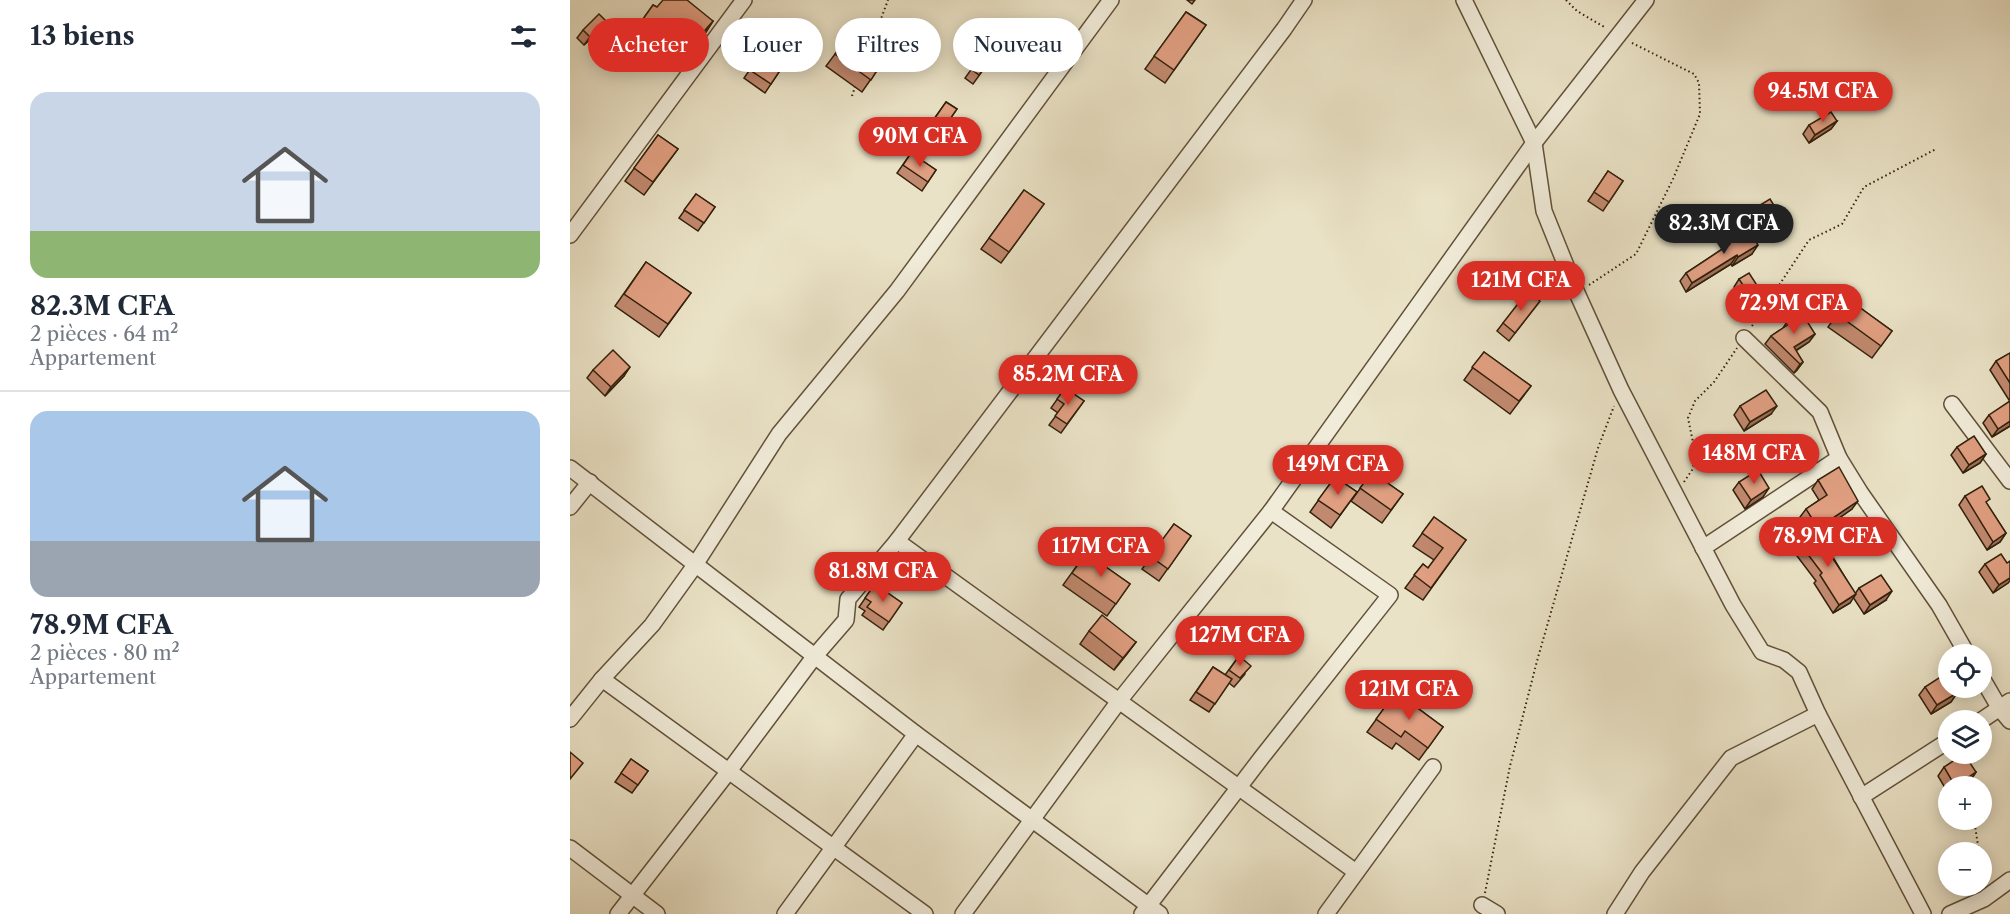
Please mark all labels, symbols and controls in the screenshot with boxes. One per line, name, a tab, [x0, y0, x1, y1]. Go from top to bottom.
chip: Acheter	[588, 18, 709, 72]
chip: Louer	[721, 18, 823, 72]
chip: Filtres	[835, 18, 941, 72]
chip: Nouveau	[953, 18, 1083, 72]
text: 13 biens	[30, 20, 135, 52]
icon: filters	[507, 20, 540, 53]
pin: 94.5M CFA	[1754, 72, 1892, 123]
text: 94.5M CFA	[1768, 79, 1878, 103]
pin: 90M CFA	[865, 117, 975, 168]
text: 90M CFA	[873, 124, 967, 148]
icon: home	[231, 131, 339, 239]
pin: 82.3M CFA	[1655, 204, 1793, 255]
text: 82.3M CFA	[1668, 211, 1780, 235]
pin: 121M CFA	[1459, 261, 1583, 312]
text: 121M CFA	[1471, 268, 1571, 292]
pin: 72.9M CFA	[1725, 284, 1863, 335]
text: 82.3M CFA	[30, 290, 174, 322]
text: 72.9M CFA	[1739, 291, 1849, 315]
text: 2 pièces · 64 m²	[30, 322, 179, 346]
text: Appartement	[30, 346, 156, 370]
pin: 85.2M CFA	[999, 355, 1137, 406]
text: 85.2M CFA	[1013, 362, 1123, 386]
pin: 148M CFA	[1692, 434, 1816, 485]
text: 148M CFA	[1702, 441, 1806, 465]
pin: 149M CFA	[1276, 445, 1400, 496]
icon: home	[231, 450, 339, 558]
text: 149M CFA	[1287, 452, 1389, 476]
pin: 78.9M CFA	[1759, 517, 1897, 568]
text: 78.9M CFA	[1773, 524, 1883, 548]
pin: 117M CFA	[1039, 527, 1163, 578]
text: 117M CFA	[1052, 534, 1150, 558]
pin: 81.8M CFA	[814, 552, 952, 603]
text: 81.8M CFA	[828, 559, 938, 583]
text: 78.9M CFA	[30, 609, 173, 641]
pin: 127M CFA	[1178, 616, 1302, 667]
text: 127M CFA	[1189, 623, 1291, 647]
text: 2 pièces · 80 m²	[30, 641, 180, 665]
map controls	[1938, 644, 1992, 896]
button: locate	[1938, 644, 1992, 698]
text: Appartement	[30, 665, 156, 689]
pin: 121M CFA	[1347, 670, 1471, 721]
text: 121M CFA	[1359, 677, 1459, 701]
button: layers	[1938, 710, 1992, 764]
button: +	[1938, 776, 1992, 830]
button: −	[1938, 842, 1992, 896]

